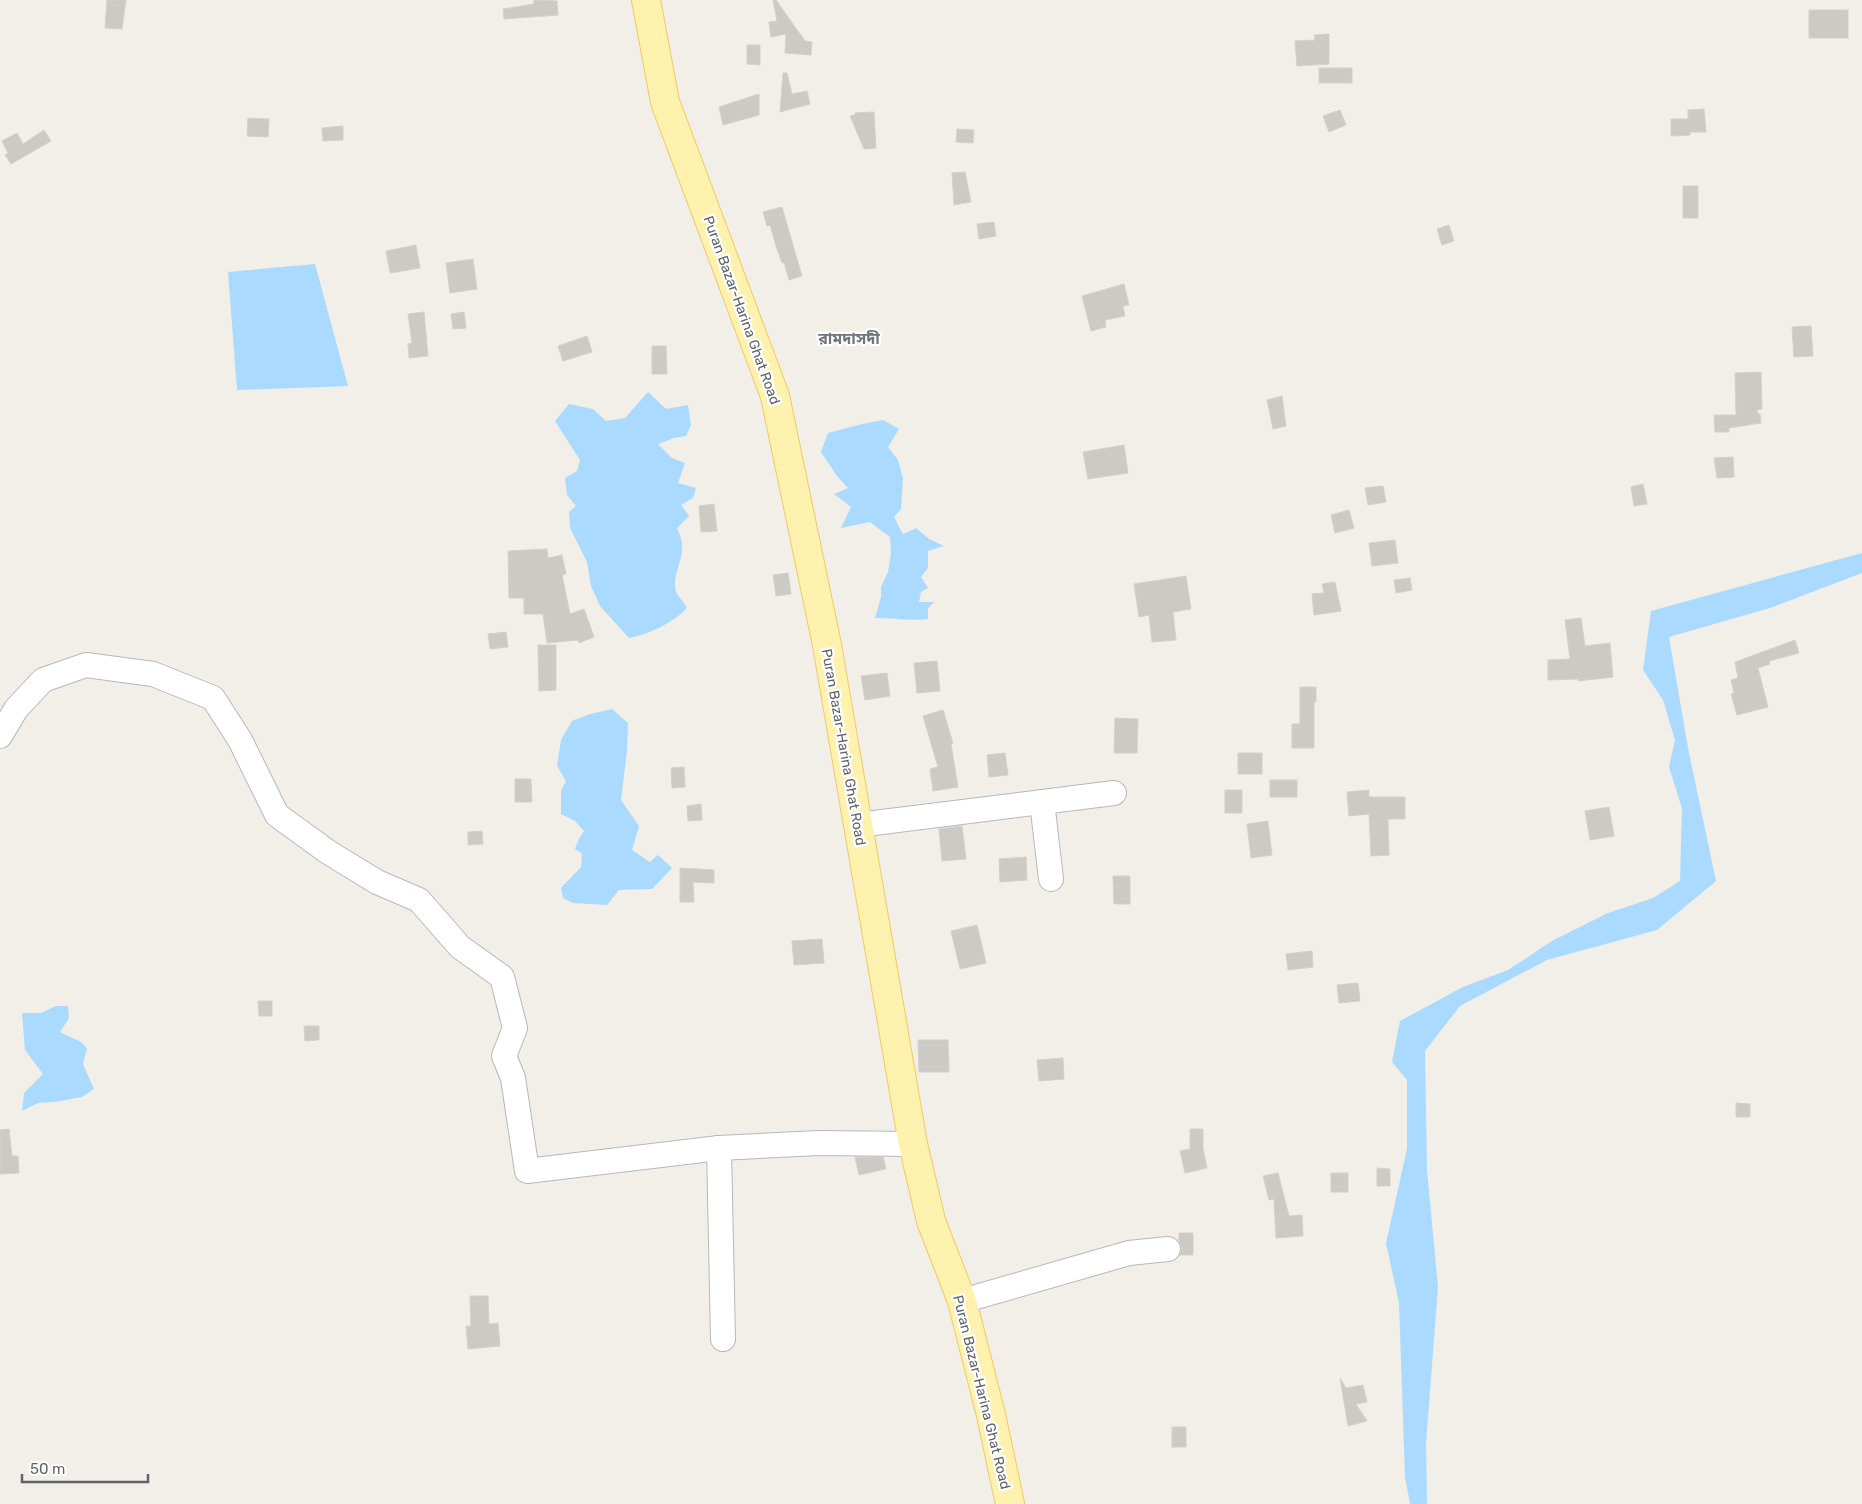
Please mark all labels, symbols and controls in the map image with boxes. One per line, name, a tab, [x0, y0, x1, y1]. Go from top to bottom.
street label: Puran Bazar-Harina Ghat Road	[699, 214, 784, 407]
district label: রামদাসদী	[817, 329, 880, 348]
street label: Puran Bazar-Harina Ghat Road	[818, 647, 869, 847]
street label: Puran Bazar-Harina Ghat Road	[949, 1293, 1014, 1491]
scale bar	[22, 1452, 149, 1484]
text: 50 m	[30, 1460, 65, 1478]

